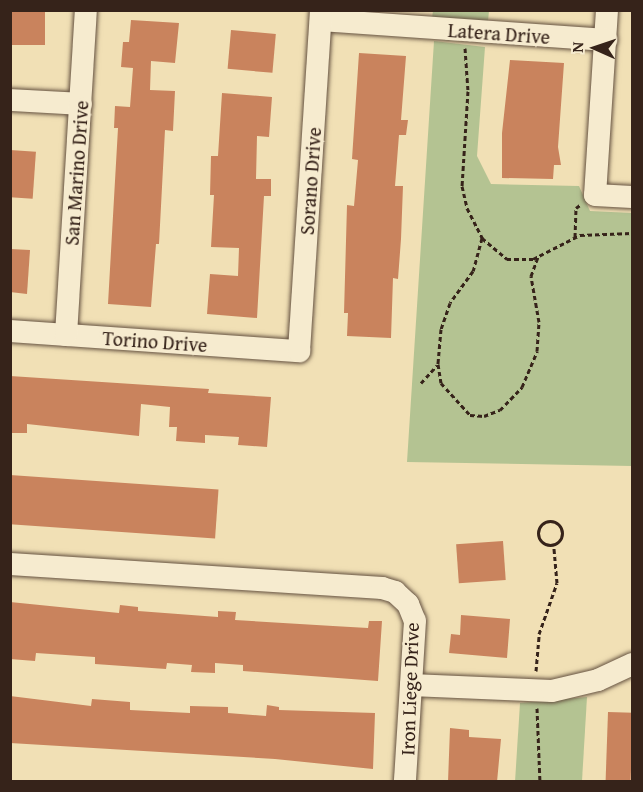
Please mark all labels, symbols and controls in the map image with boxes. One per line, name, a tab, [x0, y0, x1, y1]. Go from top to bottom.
street label: Latera Drive	[447, 17, 551, 49]
north arrow	[565, 18, 625, 78]
text: N	[565, 41, 589, 53]
street label: San Marino Drive	[59, 100, 93, 246]
street label: Sorano Drive	[294, 126, 326, 236]
street label: Torino Drive	[102, 325, 208, 357]
street label: Iron Liege Drive	[395, 622, 423, 756]

